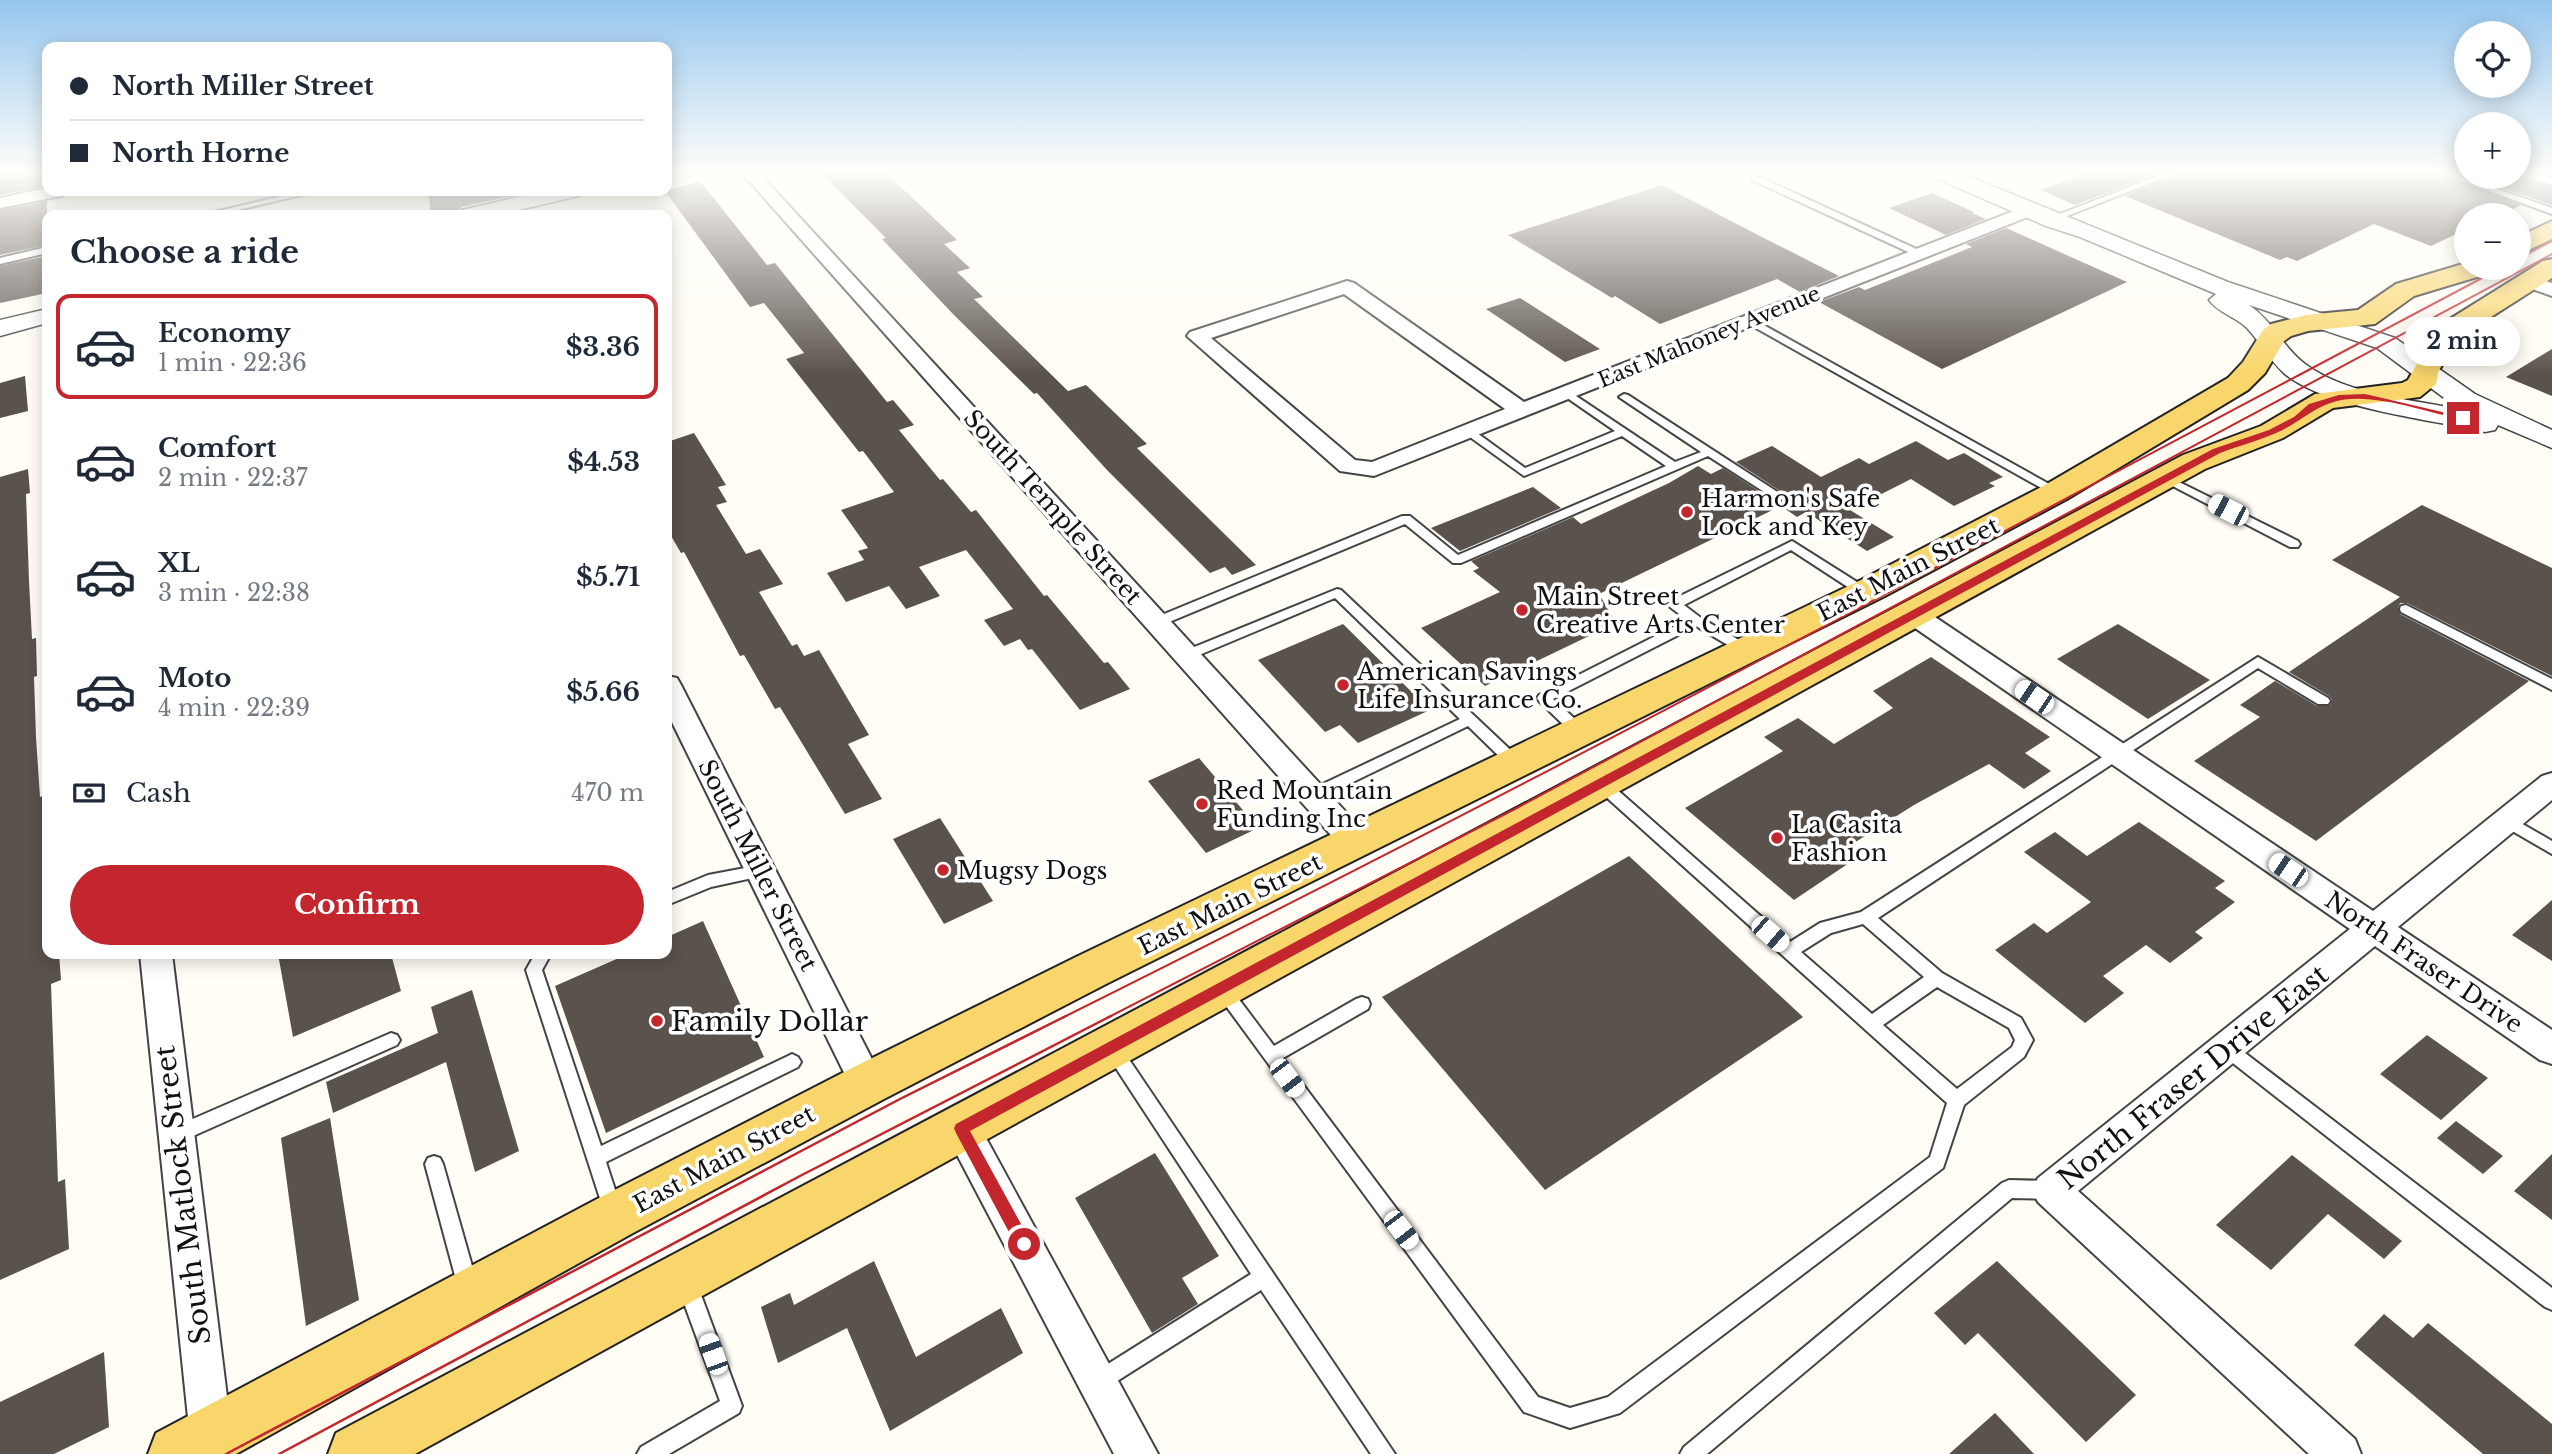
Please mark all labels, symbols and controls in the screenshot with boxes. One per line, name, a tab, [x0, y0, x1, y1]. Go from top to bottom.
map controls	[2454, 21, 2531, 280]
button: locate	[2454, 21, 2531, 98]
text: North Miller Street	[112, 70, 374, 102]
button: +	[2454, 112, 2531, 189]
text: North Horne	[112, 137, 289, 169]
button: −	[2454, 203, 2531, 280]
text: Choose a ride	[70, 232, 299, 272]
street label: East Mahoney Avenue	[1594, 281, 1824, 393]
icon: car	[74, 315, 137, 378]
callout: 2 min	[2405, 316, 2521, 366]
text: Economy	[158, 317, 291, 349]
text: 2 min	[2426, 327, 2498, 355]
text: $3.36	[566, 331, 640, 363]
text: 1 min · 22:36	[158, 349, 307, 377]
route end	[2447, 402, 2479, 434]
street label: South Temple Street	[958, 404, 1148, 610]
icon: car	[74, 430, 137, 493]
text: Comfort	[158, 432, 276, 464]
text: $4.53	[567, 446, 640, 478]
text: 2 min · 22:37	[158, 464, 308, 492]
place label: Harmon's Safe Lock and Key	[1701, 484, 1880, 541]
car	[2205, 491, 2252, 529]
marker: Harmon's Safe Lock and Key	[1679, 504, 1695, 520]
street label: East Main Street	[1812, 510, 2004, 628]
icon: car	[74, 545, 137, 608]
text: XL	[158, 547, 200, 579]
text: $5.71	[576, 561, 640, 593]
text: 3 min · 22:38	[158, 579, 310, 607]
place label: Main Street Creative Arts Center	[1536, 582, 1786, 639]
marker: Main Street Creative Arts Center	[1514, 602, 1530, 618]
place label: American Savings Life Insurance Co.	[1356, 657, 1582, 714]
icon: car	[74, 660, 137, 723]
text: Moto	[158, 662, 231, 694]
text: $5.66	[566, 676, 640, 708]
marker: American Savings Life Insurance Co.	[1335, 677, 1351, 693]
car	[2011, 677, 2058, 717]
text: 4 min · 22:39	[158, 694, 310, 722]
street label: South Miller Street	[692, 754, 824, 976]
icon: cash	[70, 774, 108, 812]
place label: Red Mountain Funding Inc	[1216, 776, 1393, 833]
text: Cash	[126, 777, 191, 809]
text: 470 m	[571, 779, 644, 807]
marker: Red Mountain Funding Inc	[1194, 796, 1210, 812]
place label: La Casita Fashion	[1791, 810, 1903, 867]
marker: La Casita Fashion	[1769, 830, 1785, 846]
street label: East Main Street	[1133, 847, 1327, 961]
car	[2265, 850, 2312, 890]
place label: Mugsy Dogs	[957, 856, 1108, 885]
marker: Mugsy Dogs	[935, 862, 951, 878]
button: Confirm	[70, 865, 644, 945]
street label: North Fraser Drive	[2320, 885, 2528, 1039]
car	[1748, 912, 1793, 956]
street label: North Fraser Drive East	[2051, 957, 2336, 1197]
place label: Family Dollar	[671, 1004, 869, 1039]
marker: Family Dollar	[649, 1013, 665, 1029]
street label: South Matlock Street	[147, 1043, 219, 1347]
car	[1266, 1055, 1309, 1101]
street label: East Main Street	[629, 1099, 819, 1219]
car	[1380, 1207, 1423, 1253]
route start	[1008, 1228, 1040, 1260]
car	[696, 1331, 731, 1377]

